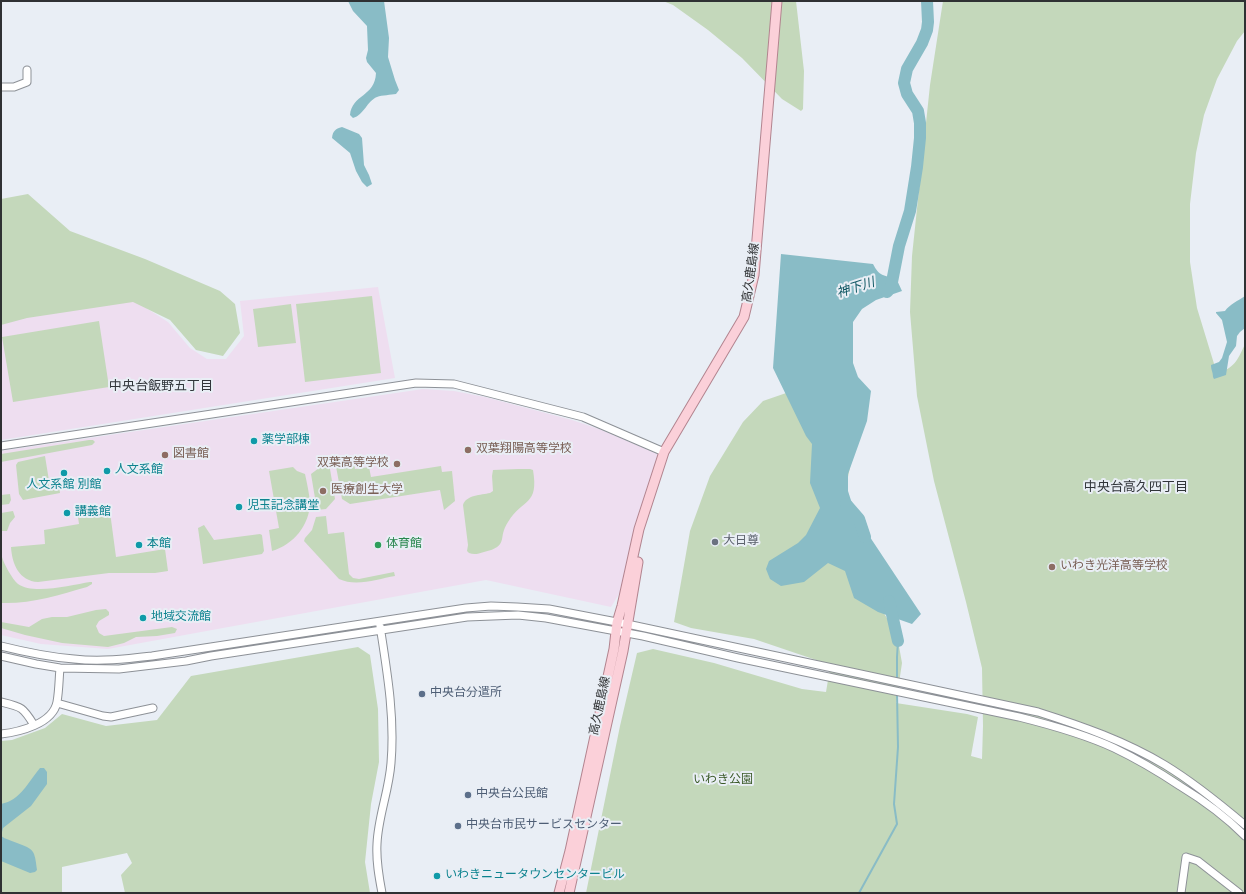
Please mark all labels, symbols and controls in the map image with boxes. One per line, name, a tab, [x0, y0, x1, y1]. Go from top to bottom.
street label: 高久鹿島線	[741, 242, 763, 304]
water label: 神下川	[835, 276, 877, 302]
district label: 中央台飯野五丁目	[109, 379, 213, 395]
place label: 薬学部棟	[262, 434, 310, 448]
marker: 薬学部棟	[249, 436, 259, 446]
place label: 双葉翔陽高等学校	[476, 443, 572, 457]
marker: 双葉翔陽高等学校	[463, 445, 473, 455]
place label: 図書館	[173, 448, 209, 462]
marker: 図書館	[160, 450, 170, 460]
place label: 双葉高等学校	[317, 457, 389, 471]
marker: 双葉高等学校	[392, 459, 402, 469]
place label: 人文系館	[115, 464, 163, 478]
marker: 人文系館	[102, 466, 112, 476]
marker: 人文系館 別館	[59, 468, 69, 478]
place label: 人文系館 別館	[27, 479, 101, 493]
district label: 中央台高久四丁目	[1084, 480, 1188, 496]
place label: 医療創生大学	[331, 484, 403, 498]
marker: 医療創生大学	[318, 486, 328, 496]
place label: 児玉記念講堂	[247, 500, 319, 514]
marker: 児玉記念講堂	[234, 502, 244, 512]
place label: 講義館	[75, 506, 111, 520]
marker: 講義館	[62, 508, 72, 518]
place label: 大日尊	[723, 535, 759, 549]
marker: 大日尊	[710, 537, 720, 547]
place label: 本館	[147, 538, 171, 552]
place label: 体育館	[386, 538, 422, 552]
marker: 本館	[134, 540, 144, 550]
marker: 体育館	[373, 540, 383, 550]
place label: いわき光洋高等学校	[1060, 560, 1168, 574]
marker: いわき光洋高等学校	[1047, 562, 1057, 572]
place label: 地域交流館	[151, 611, 211, 625]
marker: 地域交流館	[138, 613, 148, 623]
street label: 高久鹿島線	[588, 675, 614, 737]
place label: 中央台分遣所	[430, 687, 502, 701]
marker: 中央台分遣所	[417, 689, 427, 699]
park label: いわき公園	[693, 774, 753, 788]
place label: 中央台公民館	[476, 788, 548, 802]
marker: 中央台公民館	[463, 790, 473, 800]
place label: 中央台市民サービスセンター	[466, 819, 622, 833]
marker: 中央台市民サービスセンター	[453, 821, 463, 831]
place label: いわきニュータウンセンタービル	[445, 869, 625, 883]
marker: いわきニュータウンセンタービル	[432, 871, 442, 881]

